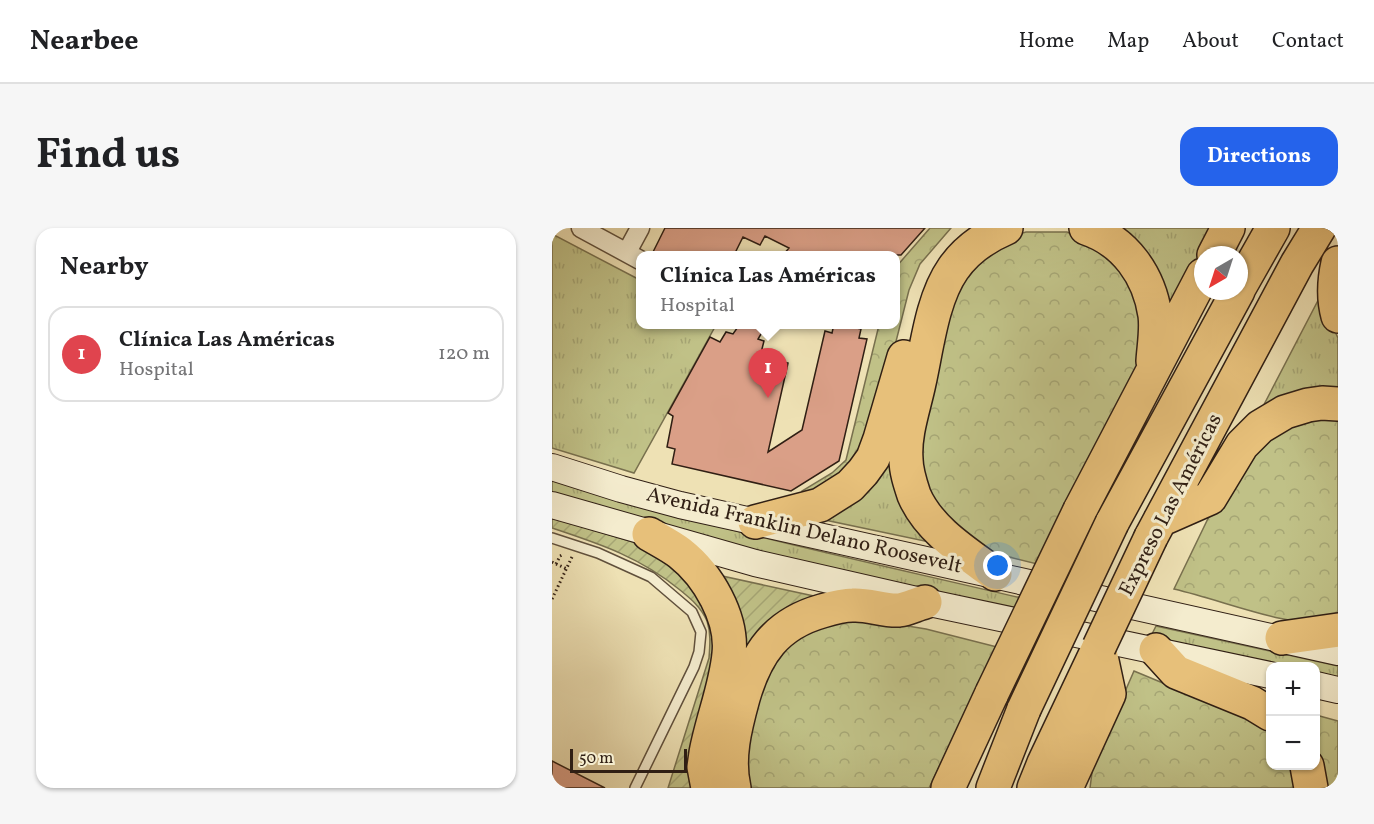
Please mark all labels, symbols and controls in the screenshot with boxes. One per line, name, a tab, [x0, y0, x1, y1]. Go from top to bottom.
text: Nearbee	[30, 22, 139, 61]
text: Home	[1019, 27, 1074, 56]
text: Map	[1107, 27, 1149, 56]
text: About	[1182, 27, 1239, 56]
text: Contact	[1272, 27, 1344, 56]
text: Find us	[36, 127, 180, 186]
button: Directions	[1180, 127, 1338, 186]
north arrow	[1194, 246, 1248, 300]
text: Nearby	[60, 249, 149, 285]
popup	[636, 251, 900, 329]
text: Clínica Las Américas	[660, 261, 876, 292]
text: Hospital	[660, 292, 735, 320]
text: Clínica Las Américas	[119, 325, 335, 356]
text: 1	[77, 340, 86, 368]
text: 120 m	[438, 340, 490, 368]
pin: 1	[748, 348, 788, 398]
text: Hospital	[119, 356, 194, 384]
street label: Expreso Las Américas	[1112, 409, 1230, 601]
street label: Avenida Franklin Delano Roosevelt	[643, 481, 965, 581]
your location	[983, 551, 1012, 580]
map controls	[1266, 662, 1320, 770]
button: +	[1266, 662, 1320, 716]
button: −	[1266, 716, 1320, 770]
scale bar	[570, 746, 687, 774]
text: 50 m	[579, 748, 613, 770]

